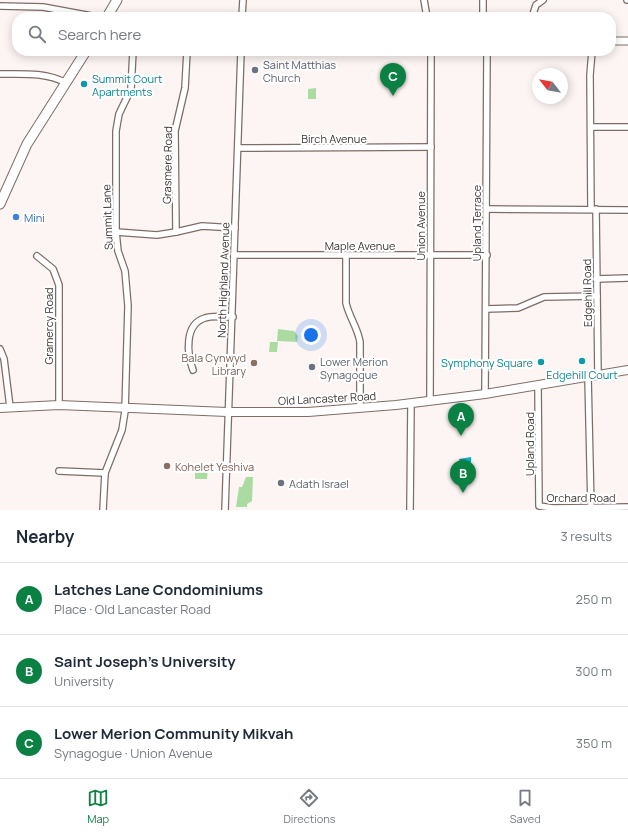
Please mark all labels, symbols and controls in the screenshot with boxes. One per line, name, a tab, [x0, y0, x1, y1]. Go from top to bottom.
search box	[12, 12, 616, 56]
icon: search	[26, 23, 48, 45]
text: Search here	[58, 24, 141, 45]
place label: Saint Matthias Church	[263, 57, 336, 85]
pin: C	[380, 63, 406, 96]
marker: Saint Matthias Church	[250, 65, 260, 75]
north arrow	[532, 68, 568, 104]
place label: Summit Court Apartments	[92, 71, 162, 99]
marker: Summit Court Apartments	[79, 79, 89, 89]
street label: Grasmere Road	[159, 126, 175, 204]
street label: Birch Avenue	[301, 131, 367, 146]
street label: Summit Lane	[98, 183, 116, 250]
street label: Upland Terrace	[469, 184, 484, 261]
street label: Union Avenue	[413, 191, 428, 261]
place label: Mini	[24, 210, 45, 225]
marker: Mini	[11, 212, 21, 222]
street label: North Highland Avenue	[213, 221, 233, 338]
street label: Maple Avenue	[325, 238, 396, 253]
street label: Edgehill Road	[579, 259, 595, 327]
street label: Gramercy Road	[41, 287, 56, 365]
your location	[301, 325, 321, 345]
place label: Bala Cynwyd Library	[182, 350, 246, 378]
place label: Lower Merion Synagogue	[320, 354, 388, 382]
place label: Symphony Square	[441, 355, 534, 370]
marker: Edgehill Court	[577, 356, 587, 366]
marker: Symphony Square	[536, 357, 546, 367]
marker: Bala Cynwyd Library	[249, 358, 259, 368]
marker: Lower Merion Synagogue	[307, 362, 317, 372]
place label: Edgehill Court	[546, 367, 618, 382]
street label: Old Lancaster Road	[278, 388, 376, 408]
pin: A	[448, 403, 474, 436]
street label: Upland Road	[522, 412, 537, 476]
place label: Kohelet Yeshiva	[175, 459, 254, 474]
pin: B	[450, 460, 476, 493]
marker: Kohelet Yeshiva	[162, 461, 172, 471]
place label: Adath Israel	[289, 476, 349, 491]
marker: Adath Israel	[276, 478, 286, 488]
street label: Orchard Road	[546, 490, 616, 505]
text: Nearby	[16, 525, 74, 548]
text: 3 results	[560, 527, 612, 545]
text: Latches Lane Condominiums	[54, 579, 263, 600]
text: A	[25, 590, 33, 608]
text: 250 m	[576, 590, 612, 608]
text: Place · Old Lancaster Road	[54, 600, 211, 618]
text: Saint Joseph's University	[54, 651, 236, 672]
text: B	[25, 662, 33, 680]
text: 300 m	[575, 662, 612, 680]
text: University	[54, 672, 114, 690]
text: Lower Merion Community Mikvah	[54, 723, 293, 744]
text: C	[24, 734, 34, 752]
text: 350 m	[576, 734, 612, 752]
text: Synagogue · Union Avenue	[54, 744, 213, 762]
tab: Map	[87, 787, 109, 826]
tab: Directions	[283, 787, 336, 826]
tab: Saved	[510, 787, 541, 826]

